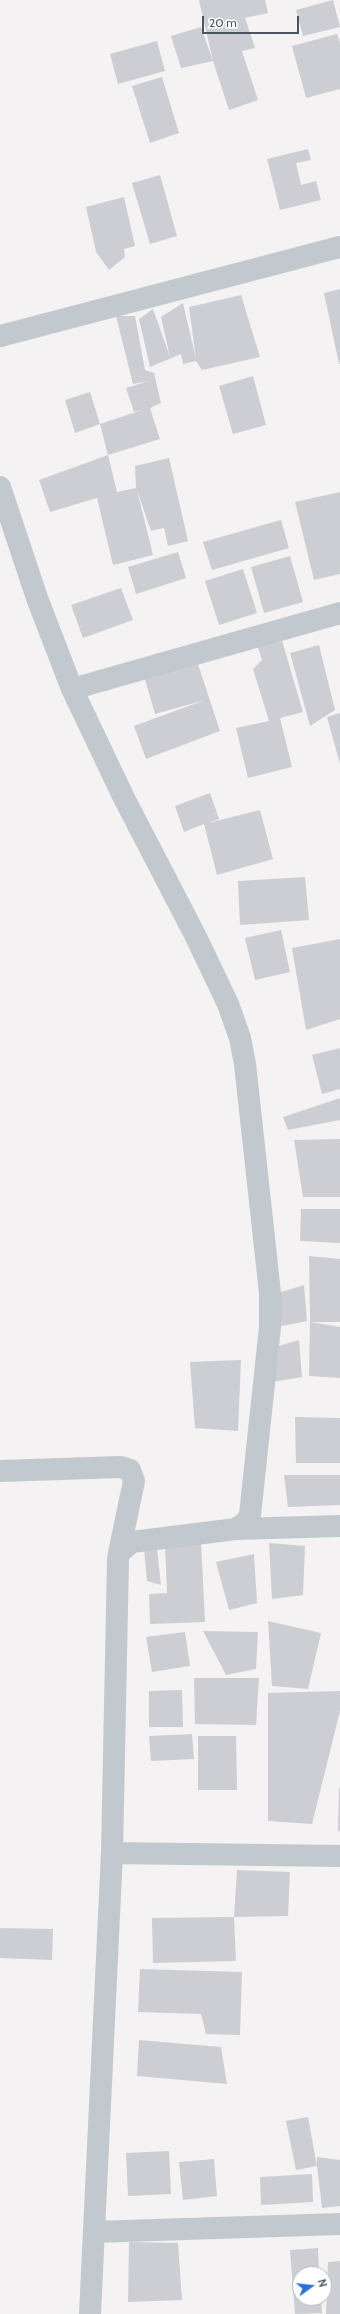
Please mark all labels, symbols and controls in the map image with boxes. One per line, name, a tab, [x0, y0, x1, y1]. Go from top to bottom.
scale bar	[204, 8, 301, 34]
text: 20 m	[209, 15, 237, 30]
north arrow	[292, 2266, 332, 2306]
text: N	[315, 2278, 330, 2289]

